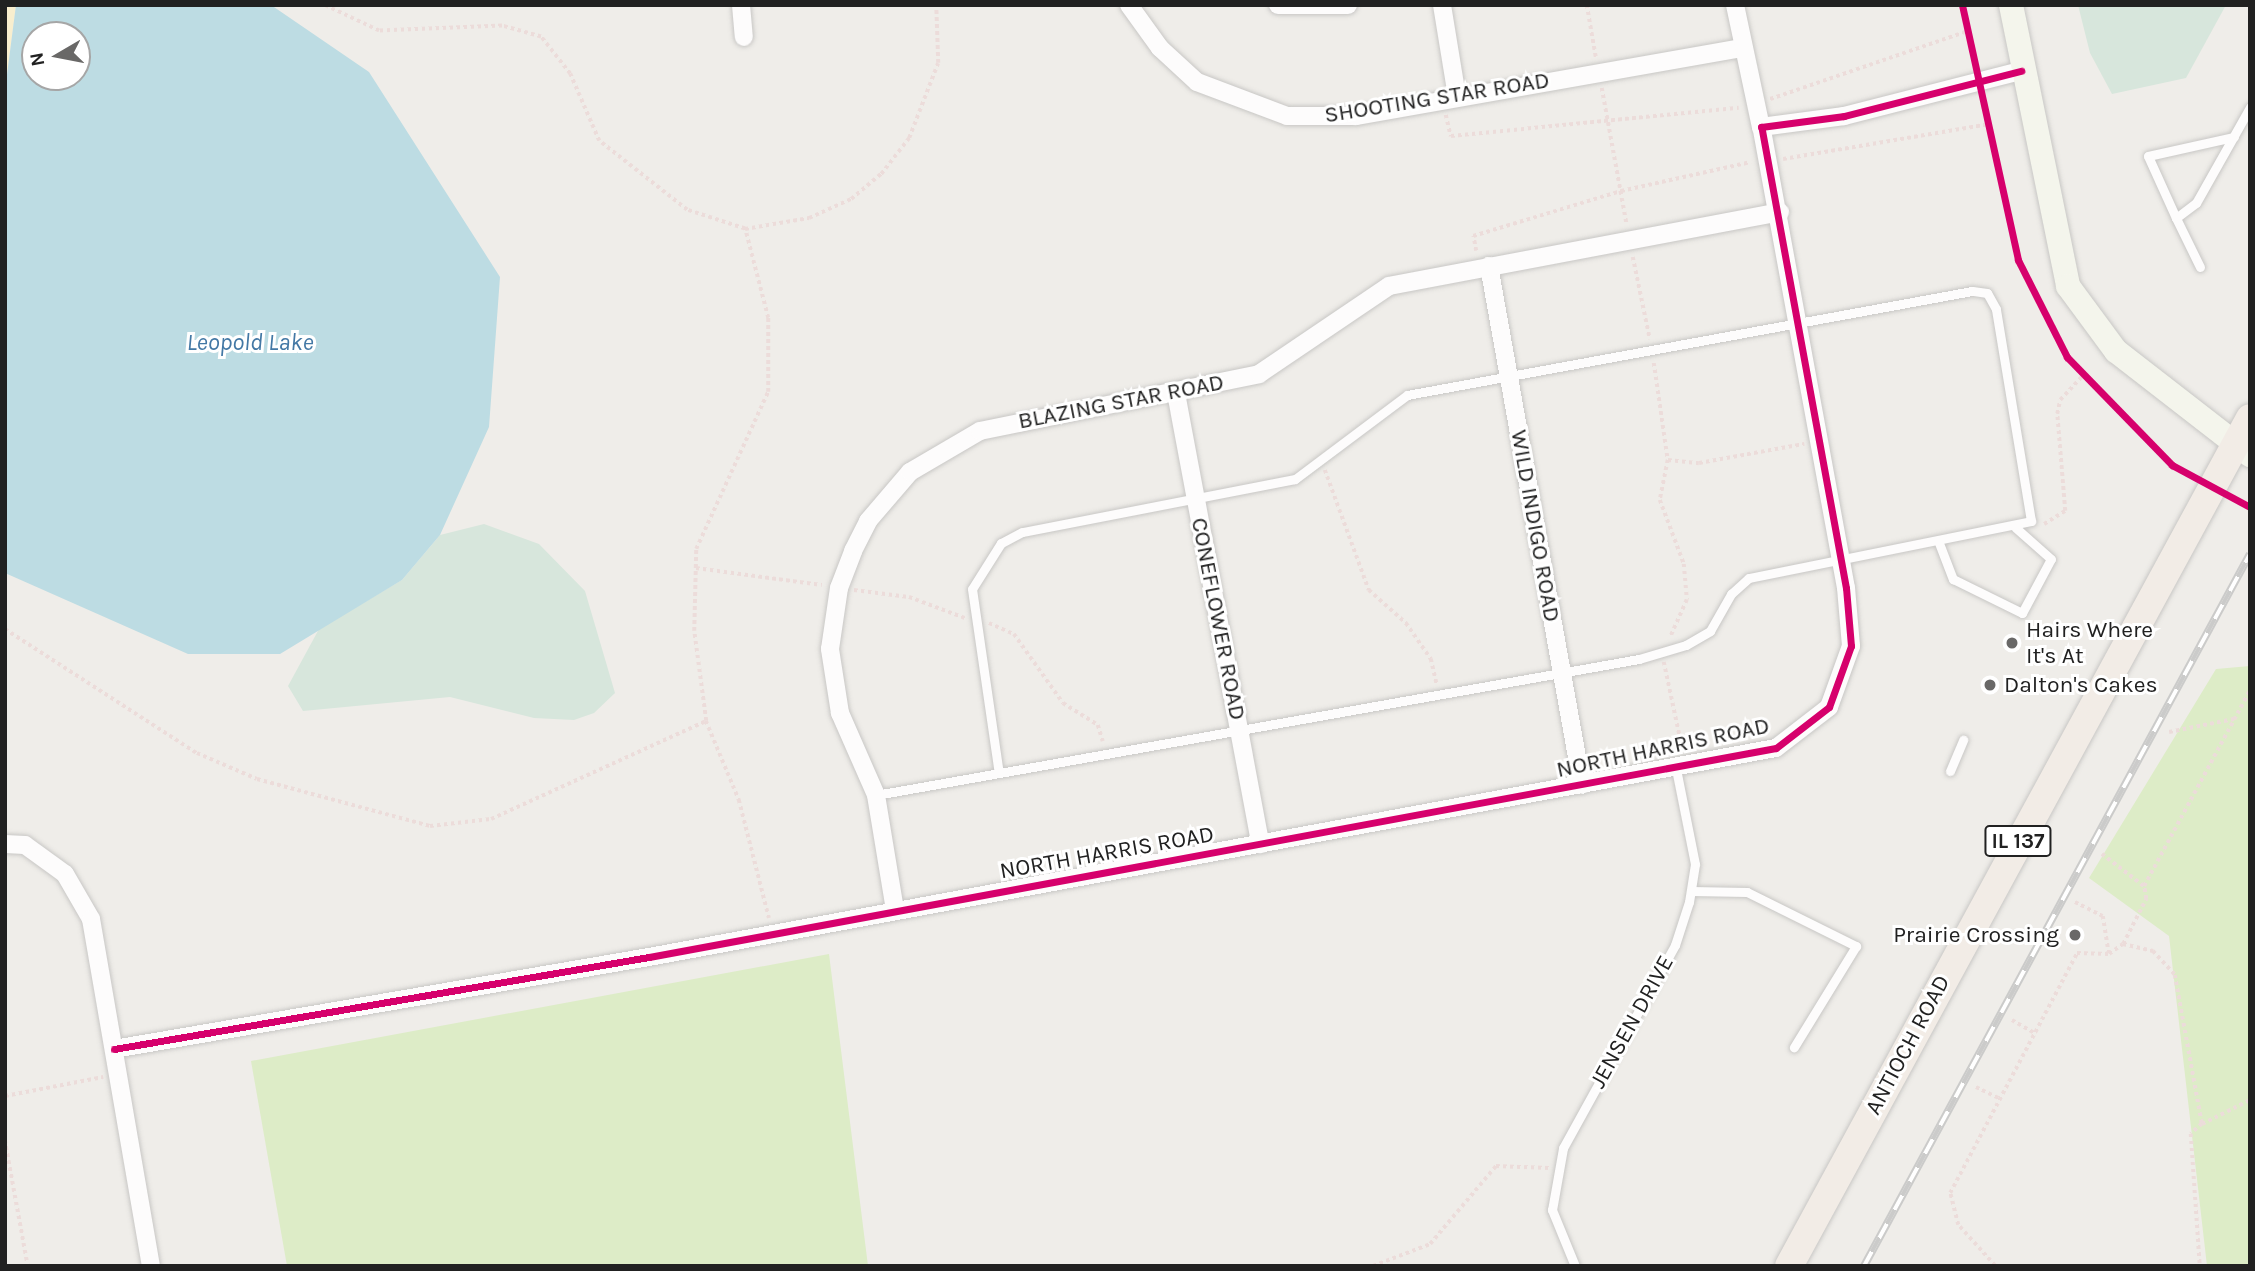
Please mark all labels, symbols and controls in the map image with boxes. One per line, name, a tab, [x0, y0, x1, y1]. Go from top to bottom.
north arrow	[21, 21, 91, 91]
text: N	[25, 51, 49, 68]
street label: SHOOTING STAR ROAD	[1322, 67, 1552, 129]
water label: Leopold Lake	[186, 329, 314, 357]
street label: BLAZING STAR ROAD	[1016, 369, 1226, 435]
street label: WILD INDIGO ROAD	[1505, 428, 1565, 624]
street label: CONEFLOWER ROAD	[1185, 515, 1251, 723]
place label: Hairs Where It's At	[2026, 616, 2153, 670]
marker: Hairs Where It's At	[2004, 635, 2020, 651]
place label: Dalton's Cakes	[2004, 671, 2158, 699]
marker: Dalton's Cakes	[1982, 677, 1998, 693]
street label: NORTH HARRIS ROAD	[1554, 712, 1772, 784]
street label: NORTH HARRIS ROAD	[998, 821, 1216, 885]
road number: IL 137	[1983, 824, 2053, 858]
place label: Prairie Crossing	[1893, 921, 2059, 949]
marker: Prairie Crossing	[2065, 925, 2085, 945]
street label: JENSEN DRIVE	[1584, 951, 1680, 1093]
street label: ANTIOCH ROAD	[1860, 971, 1956, 1119]

